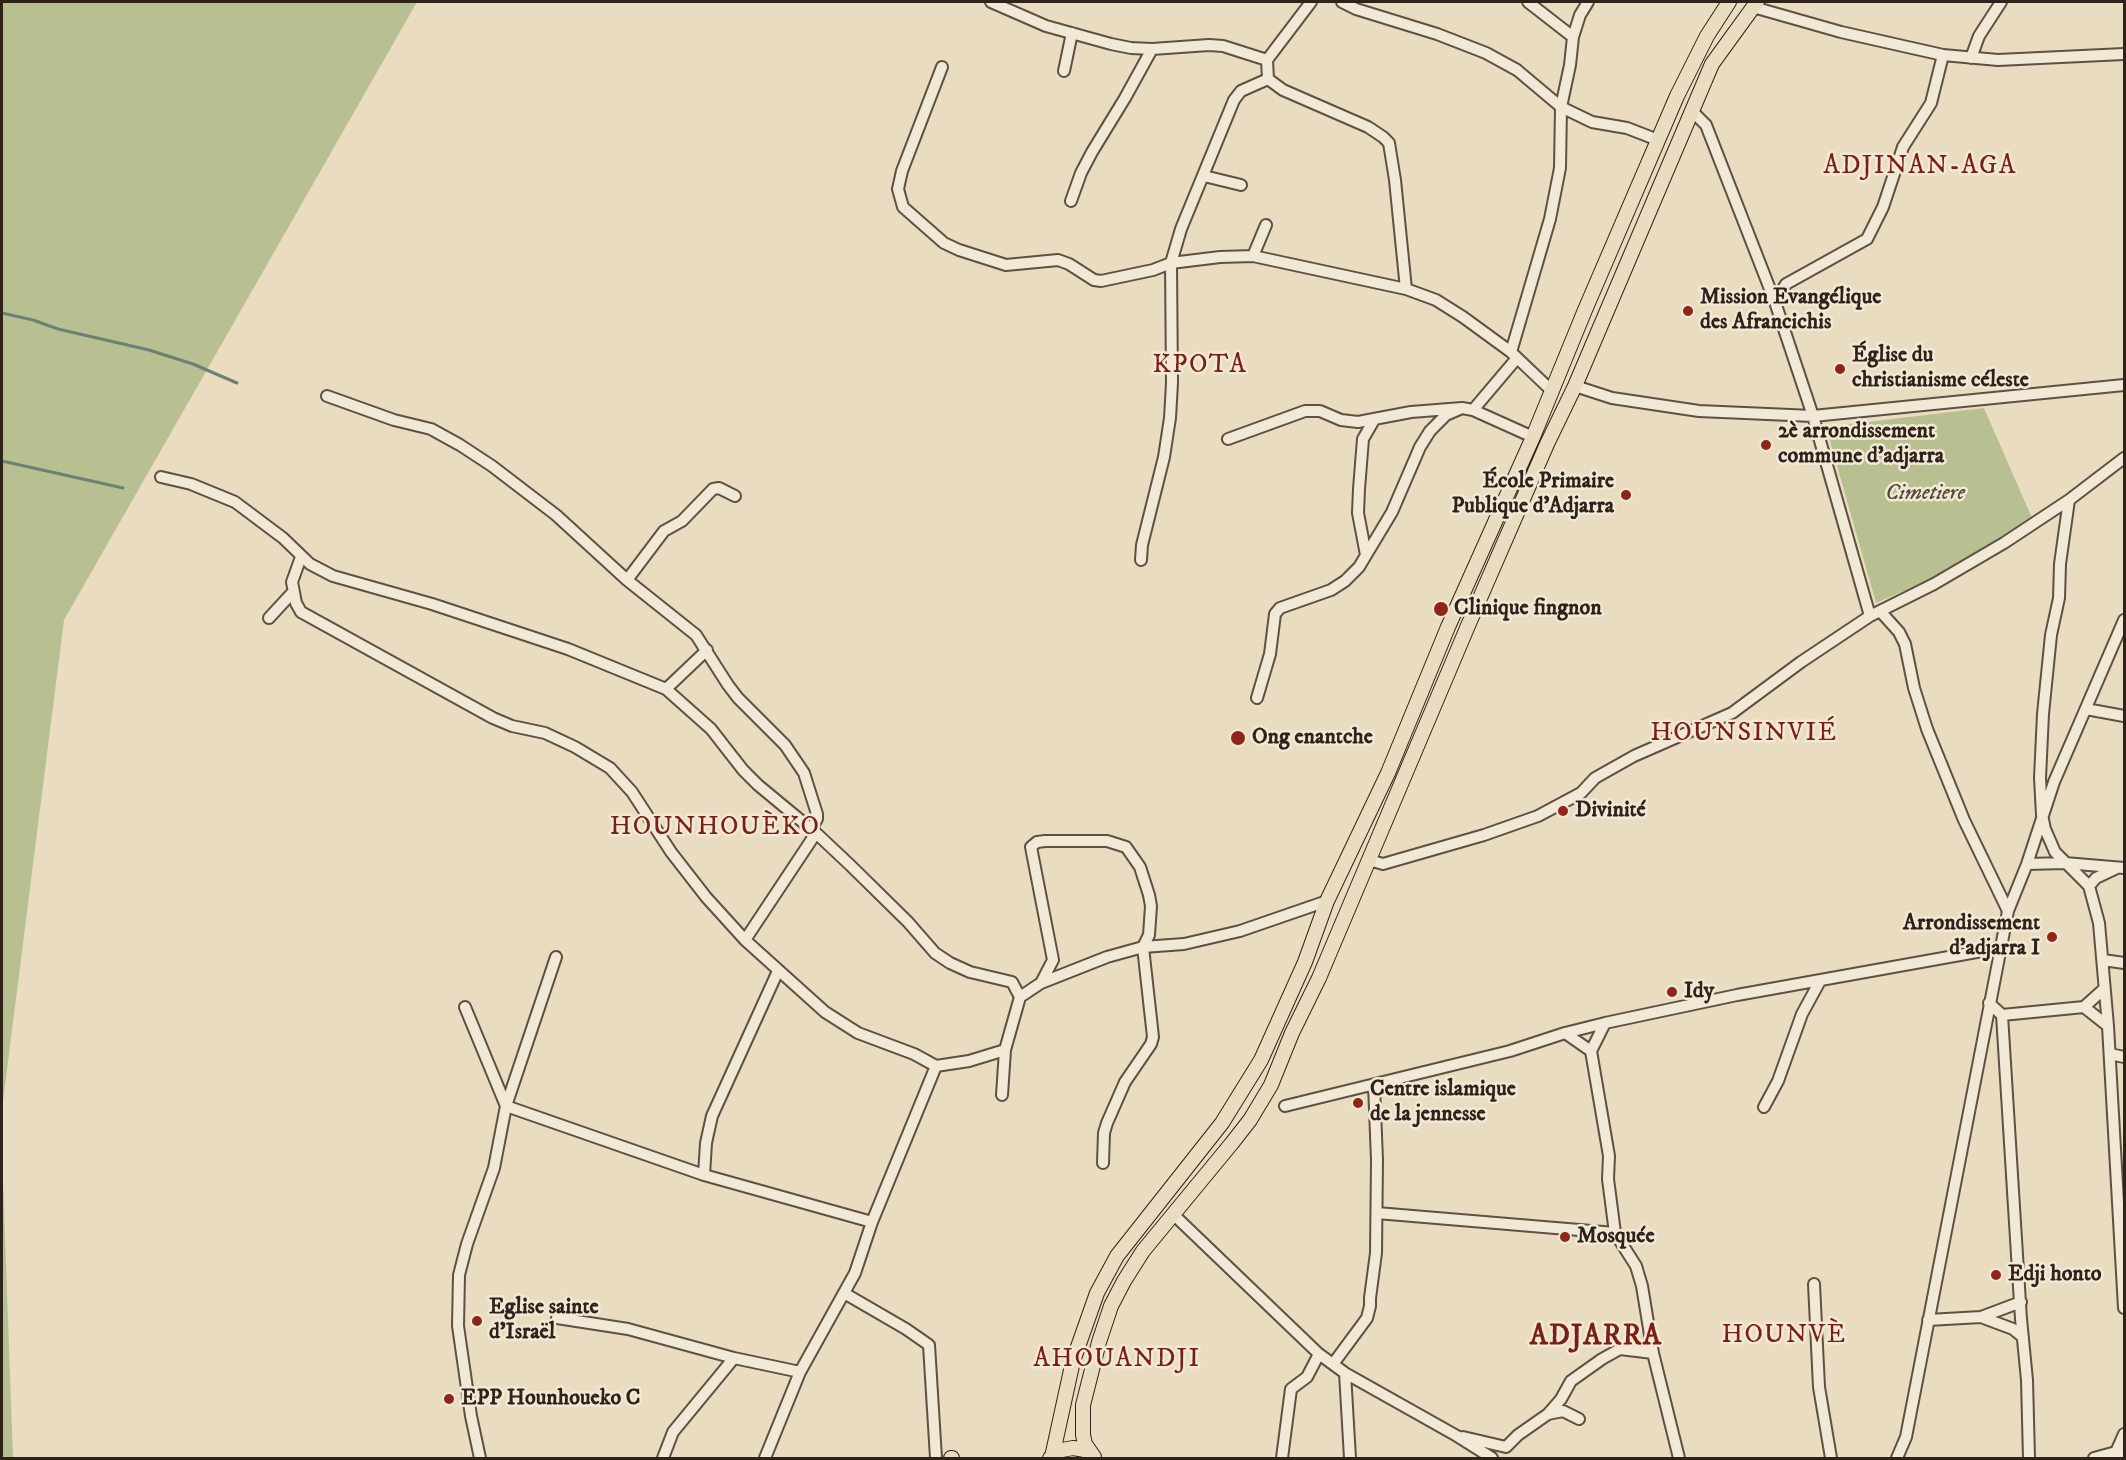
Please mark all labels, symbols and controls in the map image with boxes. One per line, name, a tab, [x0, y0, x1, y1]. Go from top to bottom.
district label: ADJINAN-AGA	[1823, 152, 2017, 184]
place label: Mission Evangélique des Afrancichis	[1700, 285, 1881, 336]
marker: Mission Evangélique des Afrancichis	[1681, 304, 1695, 318]
place label: Église du christianisme céleste	[1852, 343, 2029, 394]
district label: KPOTA	[1153, 351, 1247, 383]
marker: Église du christianisme céleste	[1833, 362, 1847, 376]
place label: 2è arrondissement commune d'adjarra	[1778, 419, 1944, 470]
marker: 2è arrondissement commune d'adjarra	[1759, 438, 1773, 452]
place label: École Primaire Publique d'Adjarra	[1452, 469, 1614, 520]
park label: Cimetiere	[1885, 481, 1965, 507]
marker: École Primaire Publique d'Adjarra	[1619, 488, 1633, 502]
place label: Clinique fingnon	[1454, 596, 1602, 622]
marker: Clinique fingnon	[1432, 600, 1450, 618]
district label: HOUNSINVIÉ	[1650, 719, 1838, 751]
place label: Ong enantche	[1252, 725, 1373, 751]
marker: Ong enantche	[1229, 729, 1247, 747]
place label: Divinité	[1575, 798, 1646, 824]
marker: Divinité	[1556, 804, 1570, 818]
district label: HOUNHOUÈKO	[610, 813, 820, 845]
place label: Arrondissement d'adjarra I	[1903, 911, 2040, 962]
marker: Arrondissement d'adjarra I	[2045, 930, 2059, 944]
place label: Idy	[1684, 979, 1714, 1005]
marker: Idy	[1665, 985, 1679, 999]
place label: Centre islamique de la jennesse	[1370, 1077, 1516, 1128]
marker: Centre islamique de la jennesse	[1351, 1096, 1365, 1110]
place label: Mosquée	[1577, 1224, 1655, 1250]
marker: Mosquée	[1558, 1230, 1572, 1244]
place label: Edji honto	[2008, 1262, 2101, 1288]
marker: Edji honto	[1989, 1268, 2003, 1282]
place label: Eglise sainte d'Israël	[489, 1295, 599, 1346]
marker: Eglise sainte d'Israël	[470, 1314, 484, 1328]
district label: ADJARRA	[1530, 1321, 1662, 1355]
district label: HOUNVÈ	[1721, 1321, 1847, 1353]
district label: AHOUANDJI	[1033, 1345, 1201, 1377]
place label: EPP Hounhoueko C	[461, 1386, 640, 1412]
marker: EPP Hounhoueko C	[442, 1392, 456, 1406]

